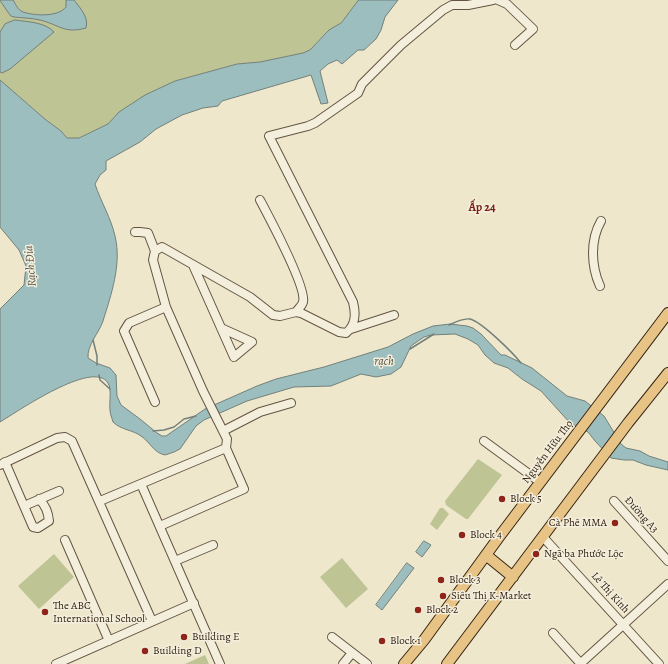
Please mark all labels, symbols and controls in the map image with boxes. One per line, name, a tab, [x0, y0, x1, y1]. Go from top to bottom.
district label: Ấp 24	[468, 201, 496, 215]
water label: Rạch Đỉa	[22, 245, 40, 287]
water label: rạch	[374, 355, 394, 369]
street label: Nguyễn Hữu Thọ	[520, 418, 576, 486]
place label: Block 5	[510, 492, 542, 506]
marker: Block 5	[497, 494, 507, 504]
street label: Đường A3	[621, 494, 661, 536]
place label: Cà Phê MMA	[549, 516, 607, 530]
marker: Cà Phê MMA	[610, 518, 620, 528]
place label: Block 4	[470, 528, 502, 542]
marker: Block 4	[457, 530, 467, 540]
place label: Ngã ba Phước Lộc	[544, 547, 624, 561]
marker: Ngã ba Phước Lộc	[531, 549, 541, 559]
street label: Lê Thị Kỉnh	[588, 570, 632, 616]
place label: Block 3	[449, 573, 481, 587]
marker: Block 3	[436, 575, 446, 585]
place label: Siêu Thị K-Market	[451, 589, 531, 603]
marker: Siêu Thị K-Market	[438, 591, 448, 601]
place label: The ABC International School	[53, 599, 145, 625]
place label: Block 2	[426, 603, 458, 617]
marker: Block 2	[413, 605, 423, 615]
marker: The ABC International School	[40, 607, 50, 617]
place label: Building E	[192, 630, 240, 644]
marker: Building E	[179, 632, 189, 642]
place label: Block 1	[390, 634, 421, 648]
marker: Block 1	[377, 636, 387, 646]
place label: Building D	[153, 644, 202, 658]
marker: Building D	[140, 646, 150, 656]

